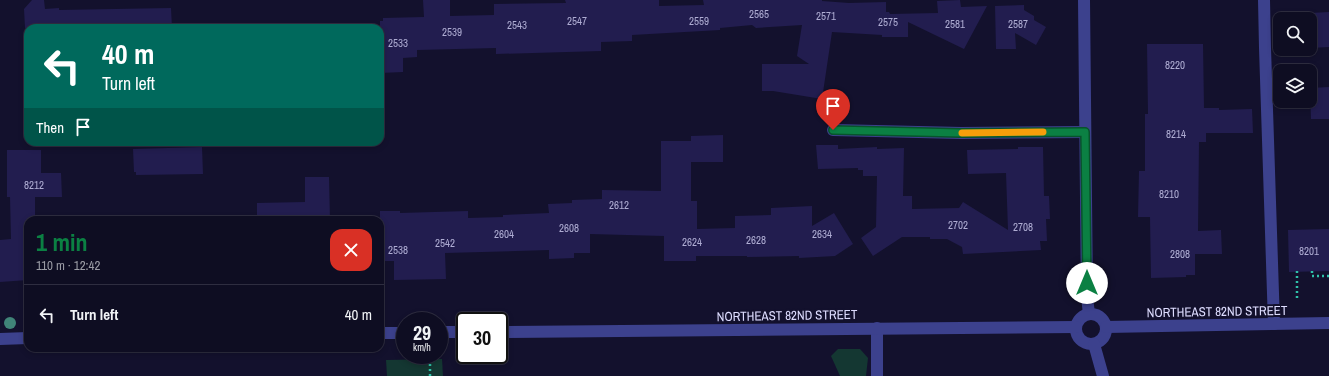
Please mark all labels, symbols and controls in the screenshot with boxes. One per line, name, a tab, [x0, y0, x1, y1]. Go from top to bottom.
house number: 2565	[749, 7, 769, 21]
house number: 2571	[816, 9, 836, 23]
map controls	[1273, 12, 1317, 108]
button: search	[1273, 12, 1317, 56]
house number: 2547	[567, 14, 587, 28]
house number: 2559	[689, 14, 709, 28]
house number: 2575	[878, 15, 898, 29]
house number: 2581	[945, 17, 965, 31]
house number: 2587	[1008, 17, 1028, 31]
house number: 2543	[507, 18, 527, 32]
house number: 2539	[442, 25, 462, 39]
text: 40 m	[102, 35, 154, 73]
house number: 2533	[388, 36, 408, 50]
icon: left	[36, 40, 88, 92]
house number: 8220	[1165, 58, 1185, 72]
button: layers	[1273, 64, 1317, 108]
text: Turn left	[102, 71, 155, 96]
pin	[816, 89, 850, 130]
icon: arrive	[822, 95, 844, 117]
icon: arrive	[72, 116, 94, 138]
text: Then	[36, 117, 64, 138]
house number: 8214	[1166, 127, 1186, 141]
house number: 8212	[24, 178, 44, 192]
house number: 8210	[1159, 187, 1179, 201]
house number: 2612	[609, 198, 629, 212]
house number: 2702	[948, 218, 968, 232]
house number: 2708	[1013, 220, 1033, 234]
house number: 2608	[559, 221, 579, 235]
text: 1 min	[36, 226, 87, 258]
house number: 2604	[494, 227, 514, 241]
house number: 2634	[812, 227, 832, 241]
button: close	[330, 229, 372, 271]
house number: 2628	[746, 233, 766, 247]
house number: 2624	[682, 235, 702, 249]
house number: 2542	[435, 236, 455, 250]
house number: 2538	[388, 243, 408, 257]
house number: 8201	[1299, 244, 1319, 258]
house number: 2808	[1170, 247, 1190, 261]
text: 110 m · 12:42	[36, 257, 100, 274]
position arrow	[1066, 262, 1108, 304]
street label: NORTHEAST 82ND STREET	[1147, 302, 1288, 321]
icon: left	[36, 304, 58, 326]
text: Turn left	[70, 304, 118, 325]
text: 40 m	[345, 304, 372, 325]
street label: NORTHEAST 82ND STREET	[717, 306, 858, 325]
speed limit sign: 30	[456, 312, 508, 364]
text: 29	[413, 319, 431, 346]
text: km/h	[413, 341, 431, 354]

